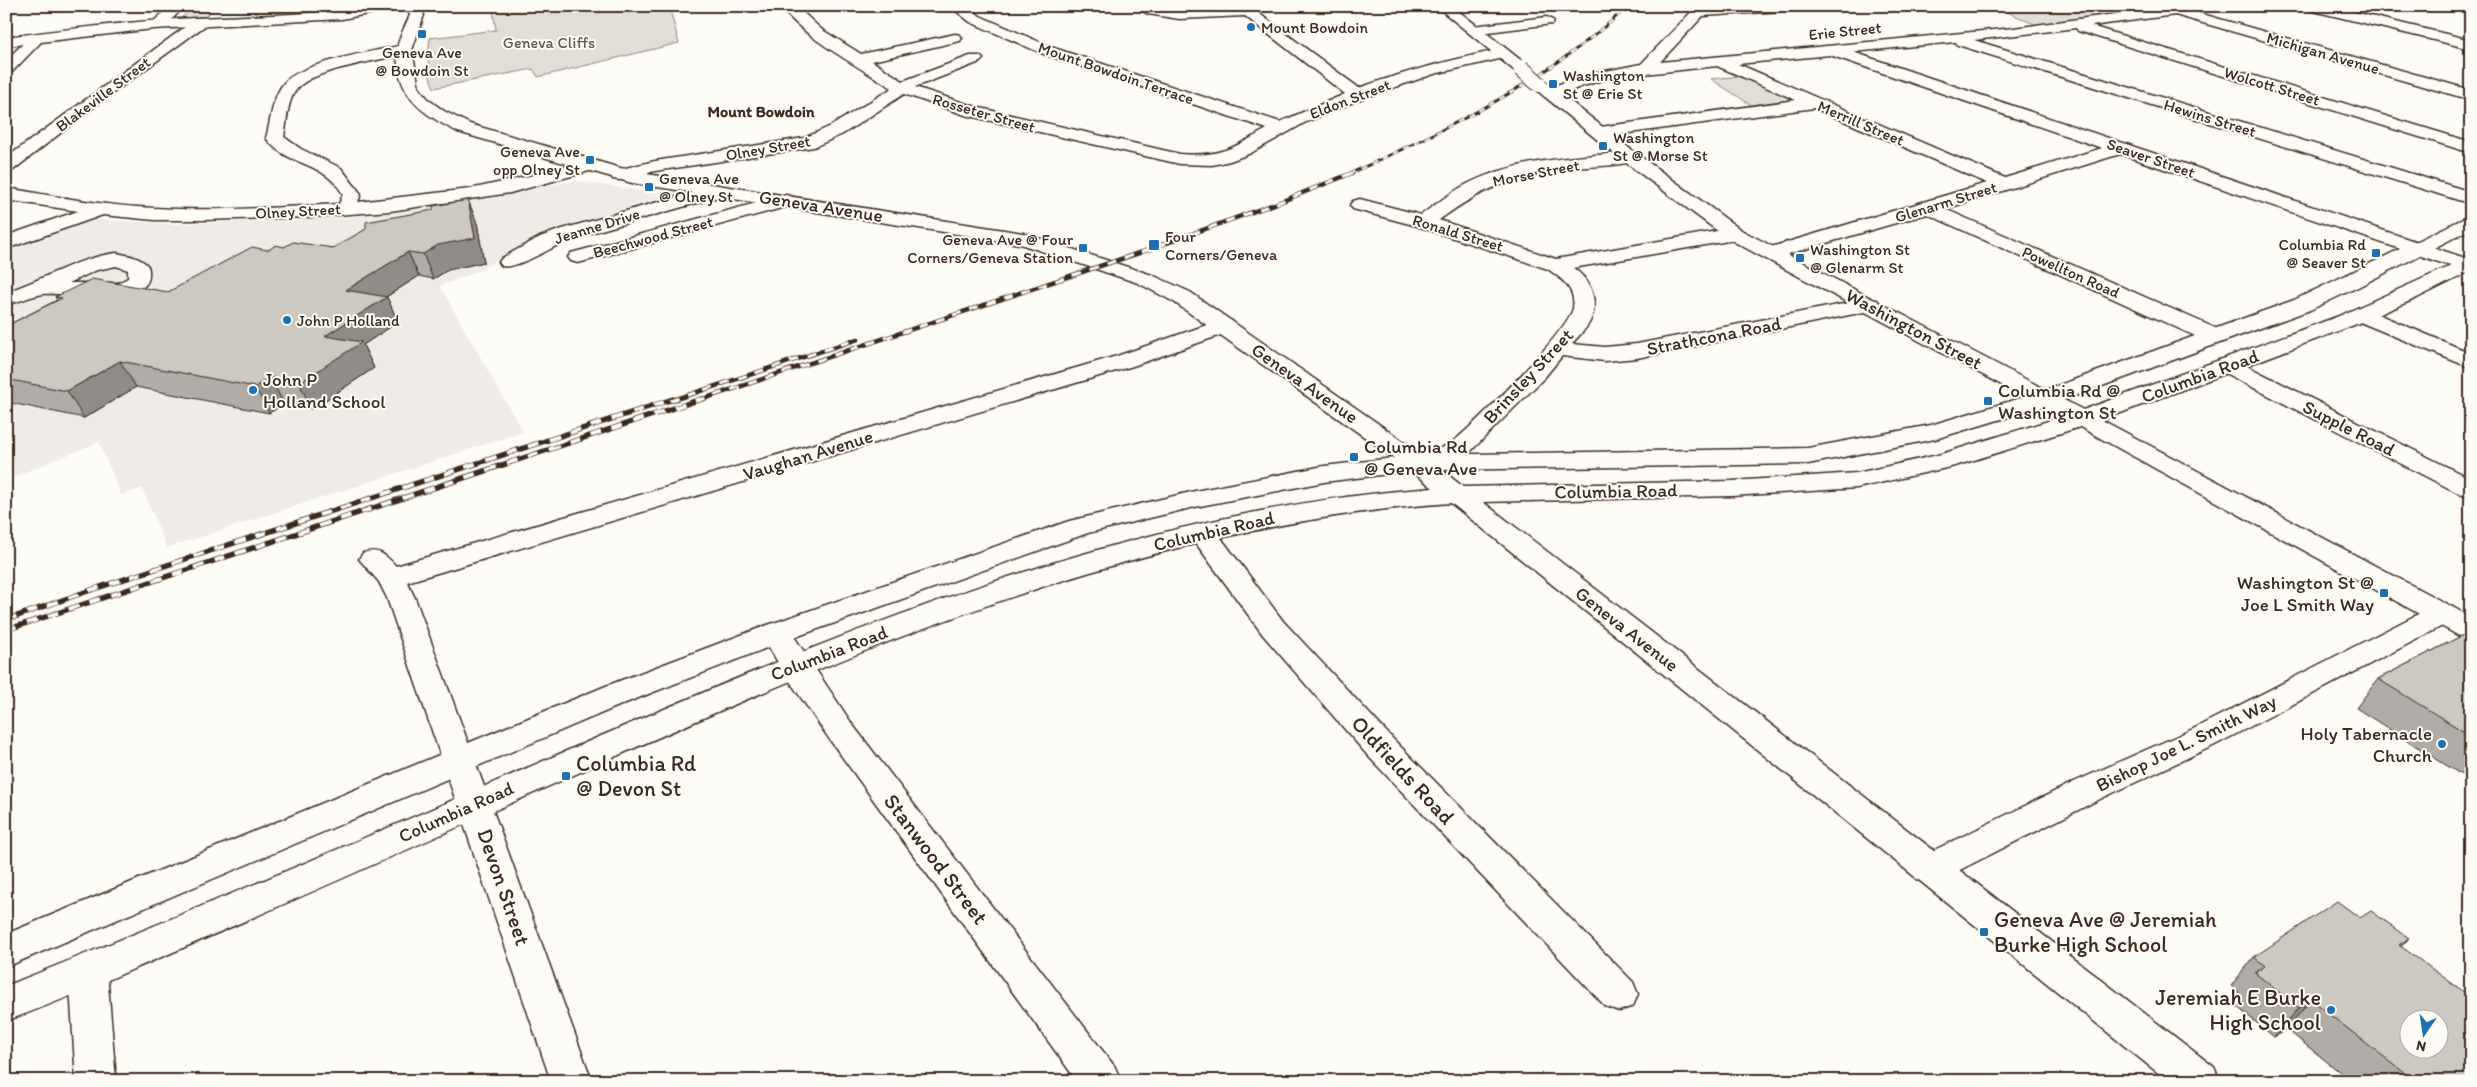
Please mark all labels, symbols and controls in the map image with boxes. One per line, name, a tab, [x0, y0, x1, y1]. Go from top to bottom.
place label: Mount Bowdoin	[1261, 18, 1368, 37]
street label: Erie Street	[1808, 18, 1882, 44]
marker: Mount Bowdoin	[1245, 21, 1257, 33]
marker: Geneva Ave @ Bowdoin St	[416, 28, 428, 40]
street label: Michigan Avenue	[2264, 28, 2382, 78]
park label: Geneva Cliffs	[503, 33, 595, 52]
street label: Mount Bowdoin Terrace	[1036, 37, 1196, 109]
place label: Geneva Ave @ Bowdoin St	[375, 43, 469, 80]
street label: Blakeville Street	[52, 52, 154, 136]
street label: Wolcott Street	[2222, 62, 2322, 110]
place label: Washington St @ Erie St	[1563, 66, 1644, 103]
street label: Eldon Street	[1307, 75, 1393, 123]
marker: Washington St @ Erie St	[1547, 78, 1559, 90]
street label: Rosseter Street	[931, 89, 1037, 137]
street label: Hewins Street	[2162, 95, 2258, 141]
street label: Merrill Street	[1815, 96, 1907, 150]
district label: Mount Bowdoin	[708, 102, 815, 121]
place label: Washington St @ Morse St	[1613, 128, 1708, 165]
street label: Olney Street	[724, 131, 812, 165]
street label: Seaver Street	[2104, 134, 2198, 182]
marker: Washington St @ Morse St	[1597, 140, 1609, 152]
place label: Geneva Ave opp Olney St	[493, 142, 580, 179]
marker: Geneva Ave opp Olney St	[584, 154, 596, 166]
street label: Morse Street	[1491, 155, 1581, 191]
place label: Geneva Ave @ Olney St	[659, 169, 739, 206]
street label: Glenarm Street	[1893, 177, 1999, 227]
marker: Geneva Ave @ Olney St	[643, 181, 655, 193]
street label: Geneva Avenue	[757, 185, 885, 227]
street label: Olney Street	[255, 199, 341, 223]
street label: Jeanne Drive	[552, 204, 642, 248]
street label: Ronald Street	[1410, 210, 1506, 256]
street label: Beechwood Street	[591, 212, 715, 262]
place label: Four Corners/Geneva	[1165, 227, 1278, 264]
place label: Geneva Ave @ Four Corners/Geneva Station	[907, 230, 1074, 267]
place label: Columbia Rd @ Seaver St	[2279, 235, 2366, 272]
marker: Four Corners/Geneva	[1147, 238, 1161, 252]
place label: Washington St @ Glenarm St	[1810, 240, 1910, 277]
marker: Geneva Ave @ Four Corners/Geneva Station	[1077, 242, 1089, 254]
street label: Powellton Road	[2019, 242, 2123, 302]
marker: Columbia Rd @ Seaver St	[2370, 247, 2382, 259]
marker: Washington St @ Glenarm St	[1794, 252, 1806, 264]
street label: Washington Street	[1842, 283, 1986, 375]
place label: John P Holland	[297, 311, 400, 330]
street label: Strathcona Road	[1645, 312, 1784, 360]
marker: John P Holland	[281, 314, 293, 326]
street label: Brinsley Street	[1478, 324, 1578, 428]
street label: Geneva Avenue	[1247, 338, 1363, 428]
street label: Columbia Road	[2138, 344, 2262, 408]
place label: John P Holland School	[263, 368, 386, 413]
place label: Columbia Rd @ Washington St	[1998, 379, 2120, 424]
marker: John P Holland School	[247, 384, 259, 396]
marker: Columbia Rd @ Washington St	[1982, 395, 1994, 407]
street label: Supple Road	[2299, 395, 2400, 461]
street label: Vaughan Avenue	[740, 424, 876, 486]
place label: Columbia Rd @ Geneva Ave	[1364, 435, 1477, 480]
marker: Columbia Rd @ Geneva Ave	[1348, 451, 1360, 463]
street label: Columbia Road	[1554, 478, 1678, 504]
street label: Columbia Road	[1151, 506, 1277, 556]
place label: Washington St @ Joe L Smith Way	[2237, 571, 2374, 616]
street label: Geneva Avenue	[1571, 581, 1683, 677]
marker: Washington St @ Joe L Smith Way	[2378, 587, 2390, 599]
street label: Columbia Road	[767, 620, 891, 686]
street label: Bishop Joe L. Smith Way	[2092, 689, 2280, 797]
street label: Oldfields Road	[1346, 710, 1460, 830]
place label: Holy Tabernacle Church	[2301, 722, 2433, 767]
marker: Holy Tabernacle Church	[2436, 738, 2448, 750]
place label: Columbia Rd @ Devon St	[576, 750, 696, 802]
marker: Columbia Rd @ Devon St	[560, 770, 572, 782]
street label: Columbia Road	[395, 776, 518, 848]
street label: Stanwood Street	[878, 788, 994, 930]
street label: Devon Street	[471, 825, 537, 949]
place label: Geneva Ave @ Jeremiah Burke High School	[1994, 906, 2217, 958]
marker: Geneva Ave @ Jeremiah Burke High School	[1978, 926, 1990, 938]
place label: Jeremiah E Burke High School	[2155, 984, 2321, 1036]
marker: Jeremiah E Burke High School	[2325, 1004, 2337, 1016]
north arrow	[2400, 1010, 2450, 1060]
text: N	[2415, 1037, 2428, 1056]

